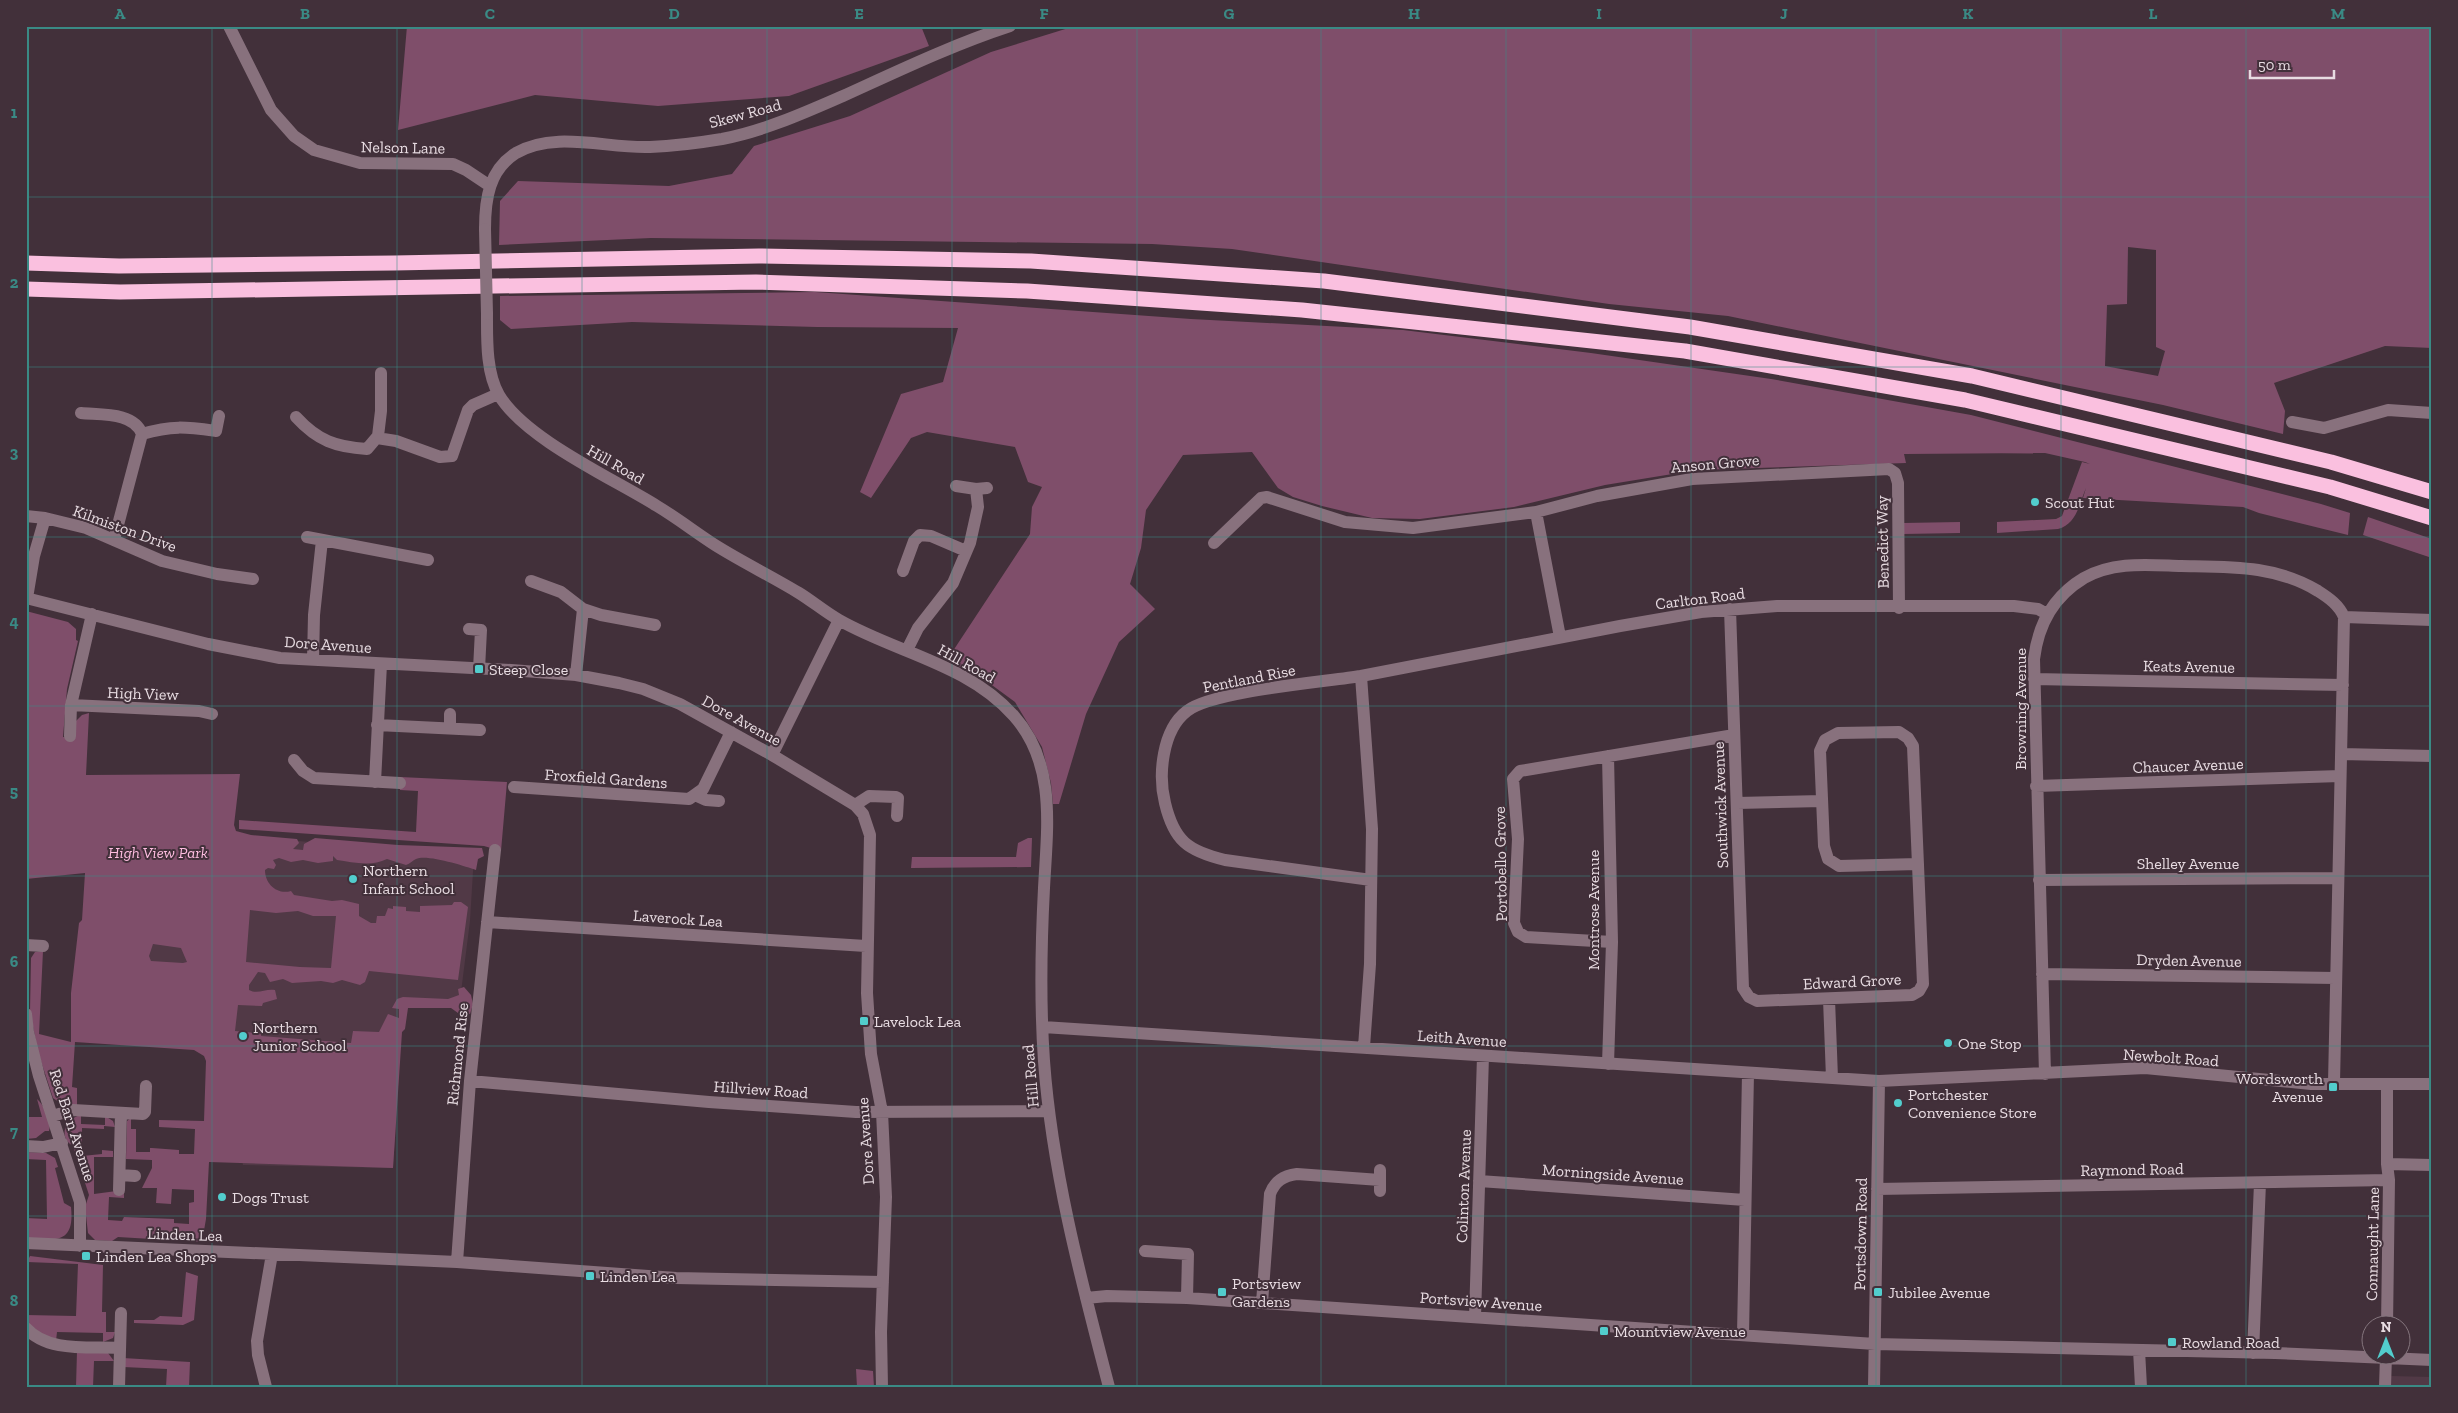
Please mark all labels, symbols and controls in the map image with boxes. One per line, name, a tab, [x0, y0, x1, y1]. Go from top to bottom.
text: A	[115, 4, 126, 23]
text: B	[300, 4, 310, 23]
text: C	[485, 4, 495, 23]
text: D	[668, 4, 680, 23]
text: E	[854, 4, 864, 23]
text: F	[1039, 4, 1049, 23]
text: G	[1224, 4, 1235, 23]
text: H	[1408, 4, 1420, 23]
text: I	[1596, 4, 1602, 23]
text: J	[1780, 4, 1788, 23]
text: K	[1963, 4, 1974, 23]
text: L	[2149, 4, 2158, 23]
text: M	[2331, 4, 2345, 23]
scale bar	[2250, 48, 2334, 80]
text: 50 m	[2258, 56, 2291, 74]
street label: Skew Road	[707, 95, 783, 132]
text: 1	[11, 103, 18, 122]
street label: Nelson Lane	[361, 137, 445, 158]
text: 2	[10, 273, 19, 292]
street label: Hill Road	[584, 440, 648, 489]
text: 3	[10, 443, 19, 462]
street label: Anson Grove	[1670, 450, 1760, 477]
place label: Scout Hut	[2045, 493, 2114, 512]
street label: Benedict Way	[1872, 494, 1893, 589]
marker: Scout Hut	[2029, 496, 2041, 508]
street label: Kilmiston Drive	[70, 501, 179, 556]
street label: Carlton Road	[1654, 584, 1746, 613]
text: 4	[9, 612, 19, 631]
street label: Dore Avenue	[284, 632, 372, 657]
street label: Hill Road	[935, 640, 999, 687]
street label: Browning Avenue	[2011, 648, 2030, 770]
street label: Keats Avenue	[2143, 656, 2235, 677]
place label: Steep Close	[489, 660, 568, 679]
street label: Pentland Rise	[1201, 660, 1297, 697]
marker: Steep Close	[473, 663, 485, 675]
street label: High View	[107, 683, 180, 704]
street label: Dore Avenue	[699, 691, 785, 750]
street label: Southwick Avenue	[1709, 741, 1732, 869]
street label: Chaucer Avenue	[2132, 754, 2244, 777]
street label: Froxfield Gardens	[544, 765, 668, 792]
text: 5	[10, 782, 18, 801]
street label: Portobello Grove	[1490, 806, 1511, 922]
park label: High View Park	[108, 843, 208, 862]
street label: Montrose Avenue	[1584, 850, 1603, 970]
street label: Shelley Avenue	[2137, 854, 2239, 873]
place label: Northern Infant School	[363, 861, 454, 898]
marker: Northern Infant School	[347, 873, 359, 885]
street label: Laverock Lea	[633, 906, 724, 931]
street label: Dryden Avenue	[2136, 950, 2242, 971]
text: 6	[10, 952, 19, 971]
street label: Edward Grove	[1802, 969, 1902, 994]
street label: Richmond Rise	[443, 1002, 472, 1106]
place label: Lavelock Lea	[874, 1012, 962, 1031]
marker: Lavelock Lea	[858, 1015, 870, 1027]
place label: Northern Junior School	[253, 1018, 346, 1055]
street label: Leith Avenue	[1417, 1026, 1507, 1051]
marker: Northern Junior School	[237, 1030, 249, 1042]
place label: One Stop	[1958, 1034, 2022, 1053]
marker: One Stop	[1942, 1037, 1954, 1049]
street label: Hill Road	[1018, 1043, 1043, 1108]
street label: Newbolt Road	[2122, 1045, 2220, 1070]
street label: Red Barn Avenue	[45, 1067, 100, 1184]
place label: Wordsworth Avenue	[2236, 1069, 2323, 1106]
street label: Hillview Road	[713, 1077, 809, 1102]
marker: Wordsworth Avenue	[2327, 1081, 2339, 1093]
place label: Portchester Convenience Store	[1908, 1085, 2037, 1122]
street label: Dore Avenue	[853, 1097, 878, 1185]
marker: Portchester Convenience Store	[1892, 1097, 1904, 1109]
text: 7	[10, 1122, 18, 1141]
street label: Colinton Avenue	[1452, 1129, 1475, 1243]
street label: Raymond Road	[2080, 1159, 2184, 1180]
street label: Morningside Avenue	[1542, 1160, 1684, 1189]
street label: Portsdown Road	[1850, 1177, 1871, 1291]
street label: Connaught Lane	[2362, 1187, 2383, 1301]
place label: Dogs Trust	[232, 1188, 309, 1207]
marker: Dogs Trust	[216, 1191, 228, 1203]
street label: Linden Lea	[147, 1224, 223, 1245]
place label: Linden Lea Shops	[96, 1247, 217, 1266]
marker: Linden Lea Shops	[80, 1250, 92, 1262]
place label: Linden Lea	[600, 1267, 676, 1286]
marker: Linden Lea	[584, 1270, 596, 1282]
place label: Portsview Gardens	[1232, 1274, 1302, 1311]
place label: Jubilee Avenue	[1888, 1283, 1990, 1302]
marker: Portsview Gardens	[1216, 1286, 1228, 1298]
marker: Jubilee Avenue	[1872, 1286, 1884, 1298]
street label: Portsview Avenue	[1419, 1288, 1543, 1315]
text: 8	[10, 1291, 19, 1310]
north arrow	[2360, 1316, 2410, 1366]
text: N	[2381, 1319, 2392, 1336]
place label: Mountview Avenue	[1614, 1322, 1746, 1341]
marker: Mountview Avenue	[1598, 1325, 1610, 1337]
place label: Rowland Road	[2182, 1333, 2280, 1352]
marker: Rowland Road	[2166, 1336, 2178, 1348]

